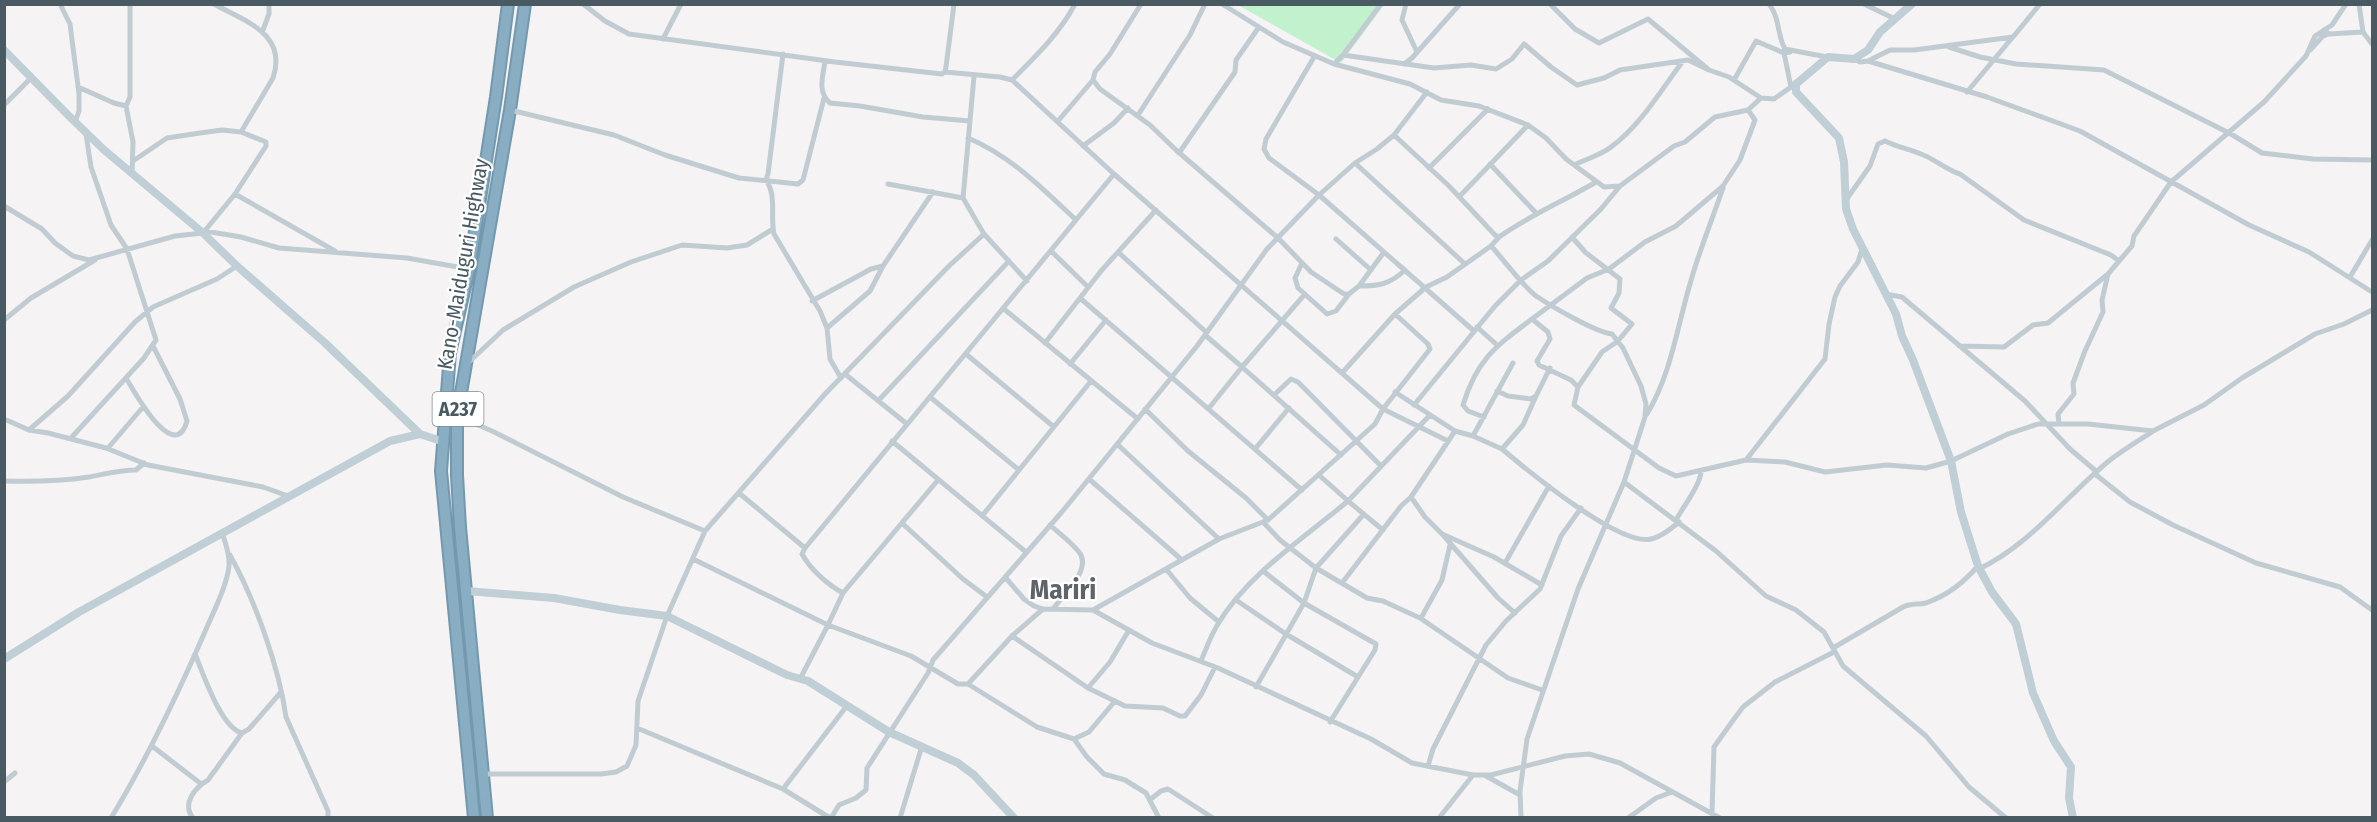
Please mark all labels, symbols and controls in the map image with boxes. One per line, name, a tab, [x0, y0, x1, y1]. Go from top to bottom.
street label: Kano-Maiduguri Highway	[432, 156, 494, 372]
road number: A237	[432, 392, 484, 426]
district label: Mariri	[1030, 574, 1096, 606]

